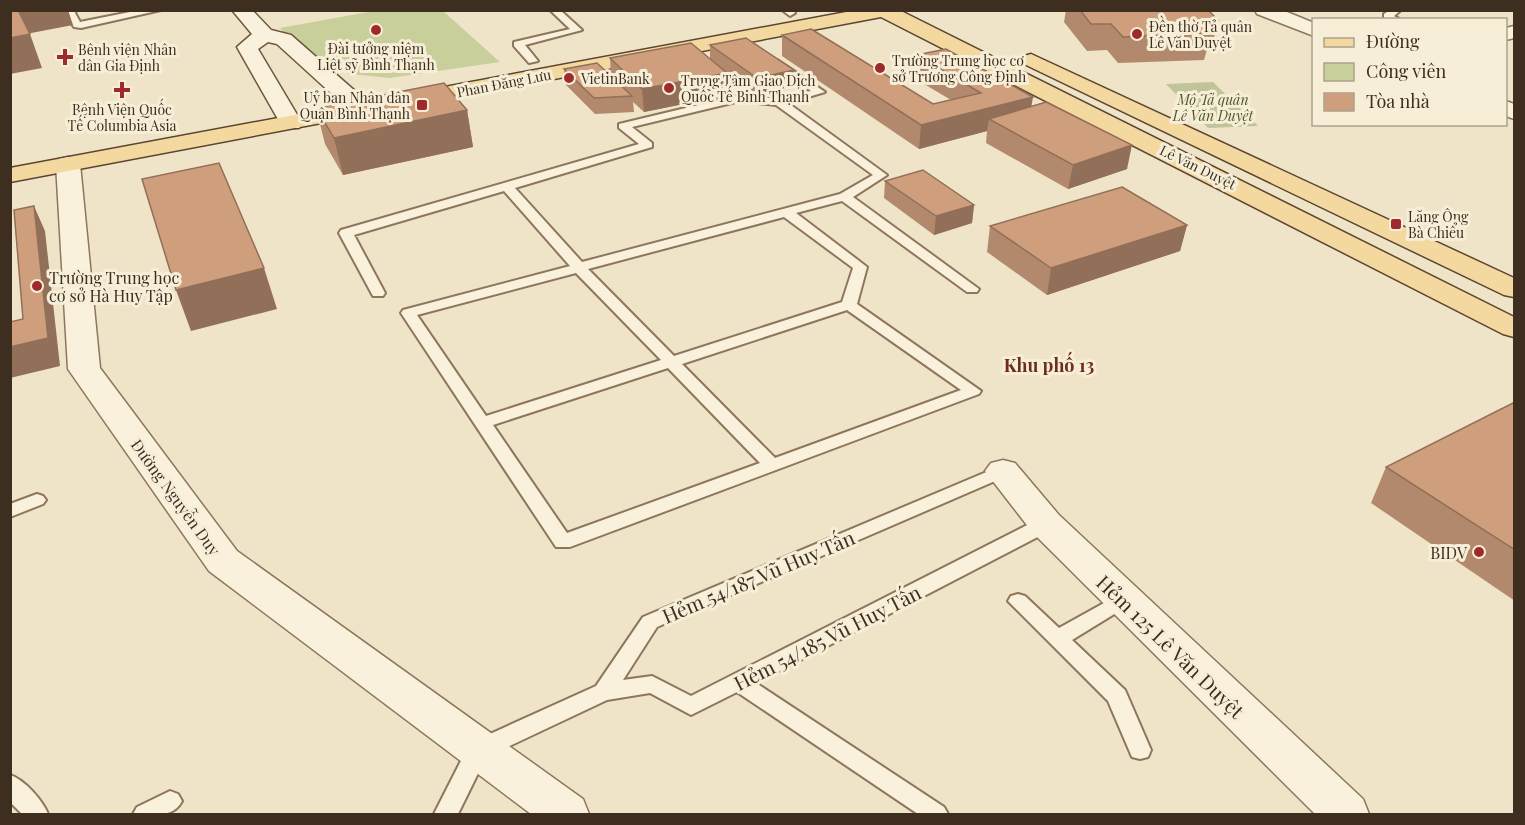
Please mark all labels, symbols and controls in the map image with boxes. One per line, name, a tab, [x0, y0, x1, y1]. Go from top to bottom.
place label: Đền thờ Tả quân Lê Văn Duyệt	[1149, 15, 1253, 52]
legend	[1312, 18, 1507, 126]
marker: Đài tưởng niệm Liệt sỹ Bình Thạnh	[369, 23, 383, 37]
marker: Đền thờ Tả quân Lê Văn Duyệt	[1130, 27, 1144, 41]
text: Đường	[1366, 29, 1420, 53]
place label: Đài tưởng niệm Liệt sỹ Bình Thạnh	[317, 39, 435, 74]
place label: Bệnh viện Nhân dân Gia Định	[78, 40, 177, 75]
marker: Bệnh viện Nhân dân Gia Định	[56, 48, 74, 66]
place label: Trường Trung học cơ sở Trương Công Định	[892, 51, 1027, 86]
text: Công viên	[1366, 59, 1447, 83]
marker: Trường Trung học cơ sở Trương Công Định	[873, 61, 887, 75]
street label: Phan Đăng Lưu	[455, 65, 553, 101]
place label: VietinBank	[580, 69, 650, 88]
marker: VietinBank	[562, 71, 576, 85]
place label: Trung Tâm Giao Dịch Quốc Tế Binh Thạnh	[681, 71, 816, 106]
marker: Bệnh Viện Quốc Tế Columbia Asia	[113, 81, 131, 99]
marker: Trung Tâm Giao Dịch Quốc Tế Binh Thạnh	[662, 81, 676, 95]
place label: Uỷ ban Nhân dân Quận Bình Thạnh	[300, 88, 411, 123]
text: Tòa nhà	[1366, 89, 1430, 113]
park label: Mộ Tả quân Lê Văn Duyệt	[1172, 90, 1255, 125]
place label: Bệnh Viện Quốc Tế Columbia Asia	[68, 98, 176, 135]
marker: Uỷ ban Nhân dân Quận Bình Thạnh	[415, 98, 429, 112]
street label: Lê Văn Duyệt	[1157, 140, 1240, 194]
place label: Lăng Ông Bà Chiểu	[1408, 207, 1469, 242]
marker: Lăng Ông Bà Chiểu	[1389, 217, 1403, 231]
place label: Trường Trung học cơ sở Hà Huy Tập	[49, 267, 179, 306]
marker: Trường Trung học cơ sở Hà Huy Tập	[30, 279, 44, 293]
district label: Khu phố 13	[1004, 351, 1094, 377]
street label: Đường Nguyễn Duy	[127, 435, 225, 559]
street label: Hẻm 54/187 Vũ Huy Tấn	[657, 522, 858, 629]
place label: BIDV	[1430, 542, 1468, 563]
marker: BIDV	[1472, 545, 1486, 559]
street label: Hẻm 125 Lê Văn Duyệt	[1091, 568, 1251, 724]
street label: Hẻm 54/185 Vũ Huy Tấn	[728, 577, 925, 696]

